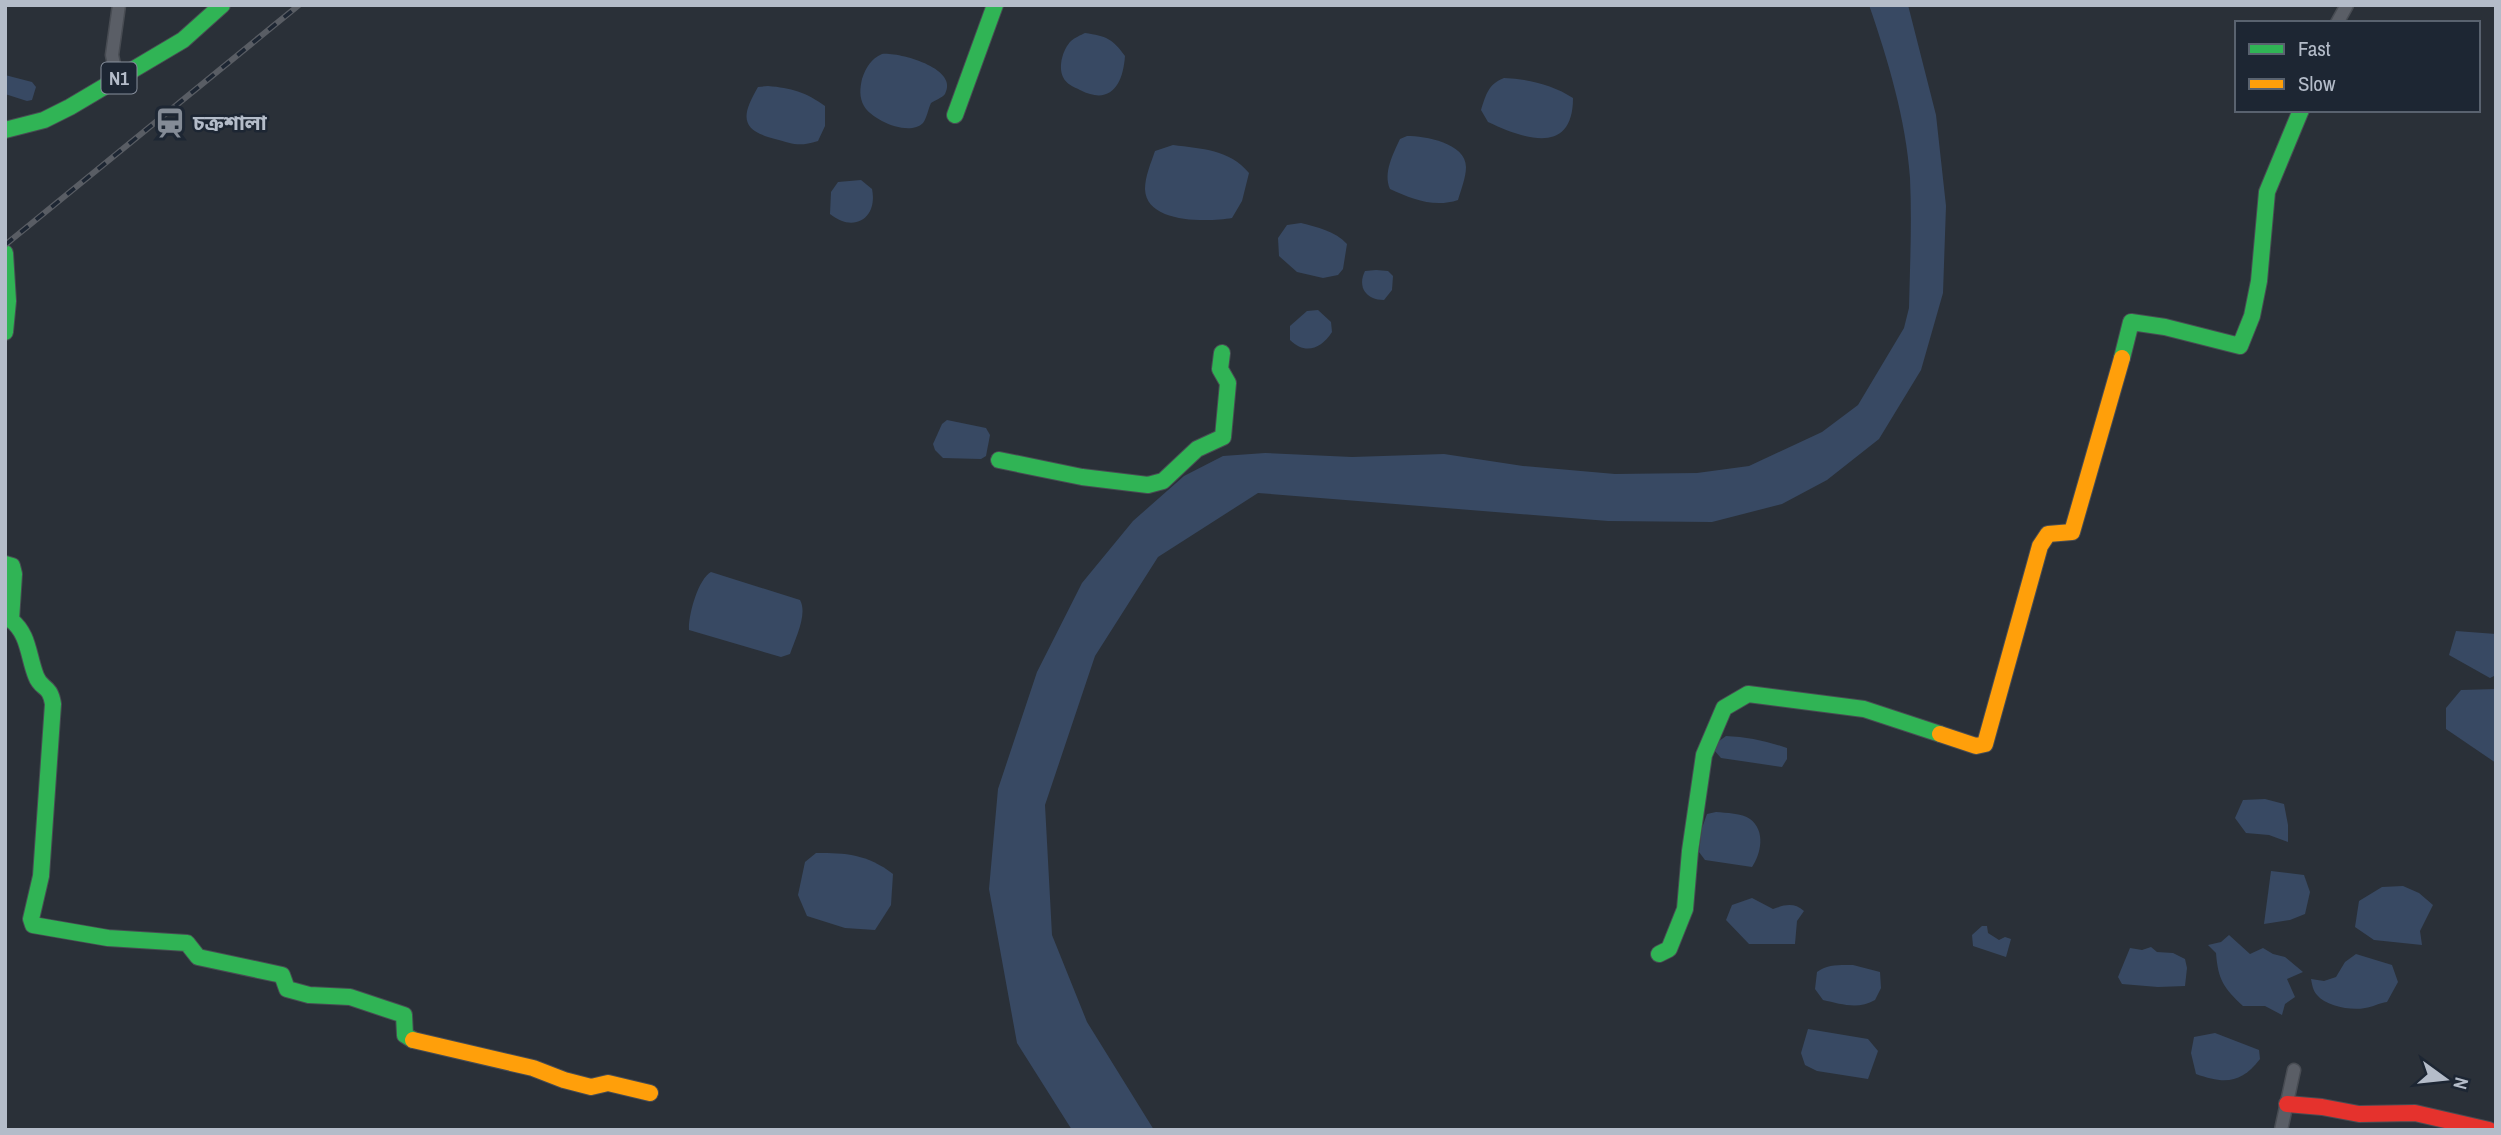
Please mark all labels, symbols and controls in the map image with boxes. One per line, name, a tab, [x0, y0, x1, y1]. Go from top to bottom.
legend	[2235, 21, 2480, 112]
text: Fast	[2298, 34, 2331, 63]
road number: N1	[102, 62, 136, 94]
text: Slow	[2298, 69, 2336, 98]
station icon: চক্রশালা	[153, 106, 187, 140]
place label: চক্রশালা	[192, 108, 268, 137]
north arrow	[2410, 1044, 2480, 1114]
text: N	[2447, 1075, 2475, 1092]

